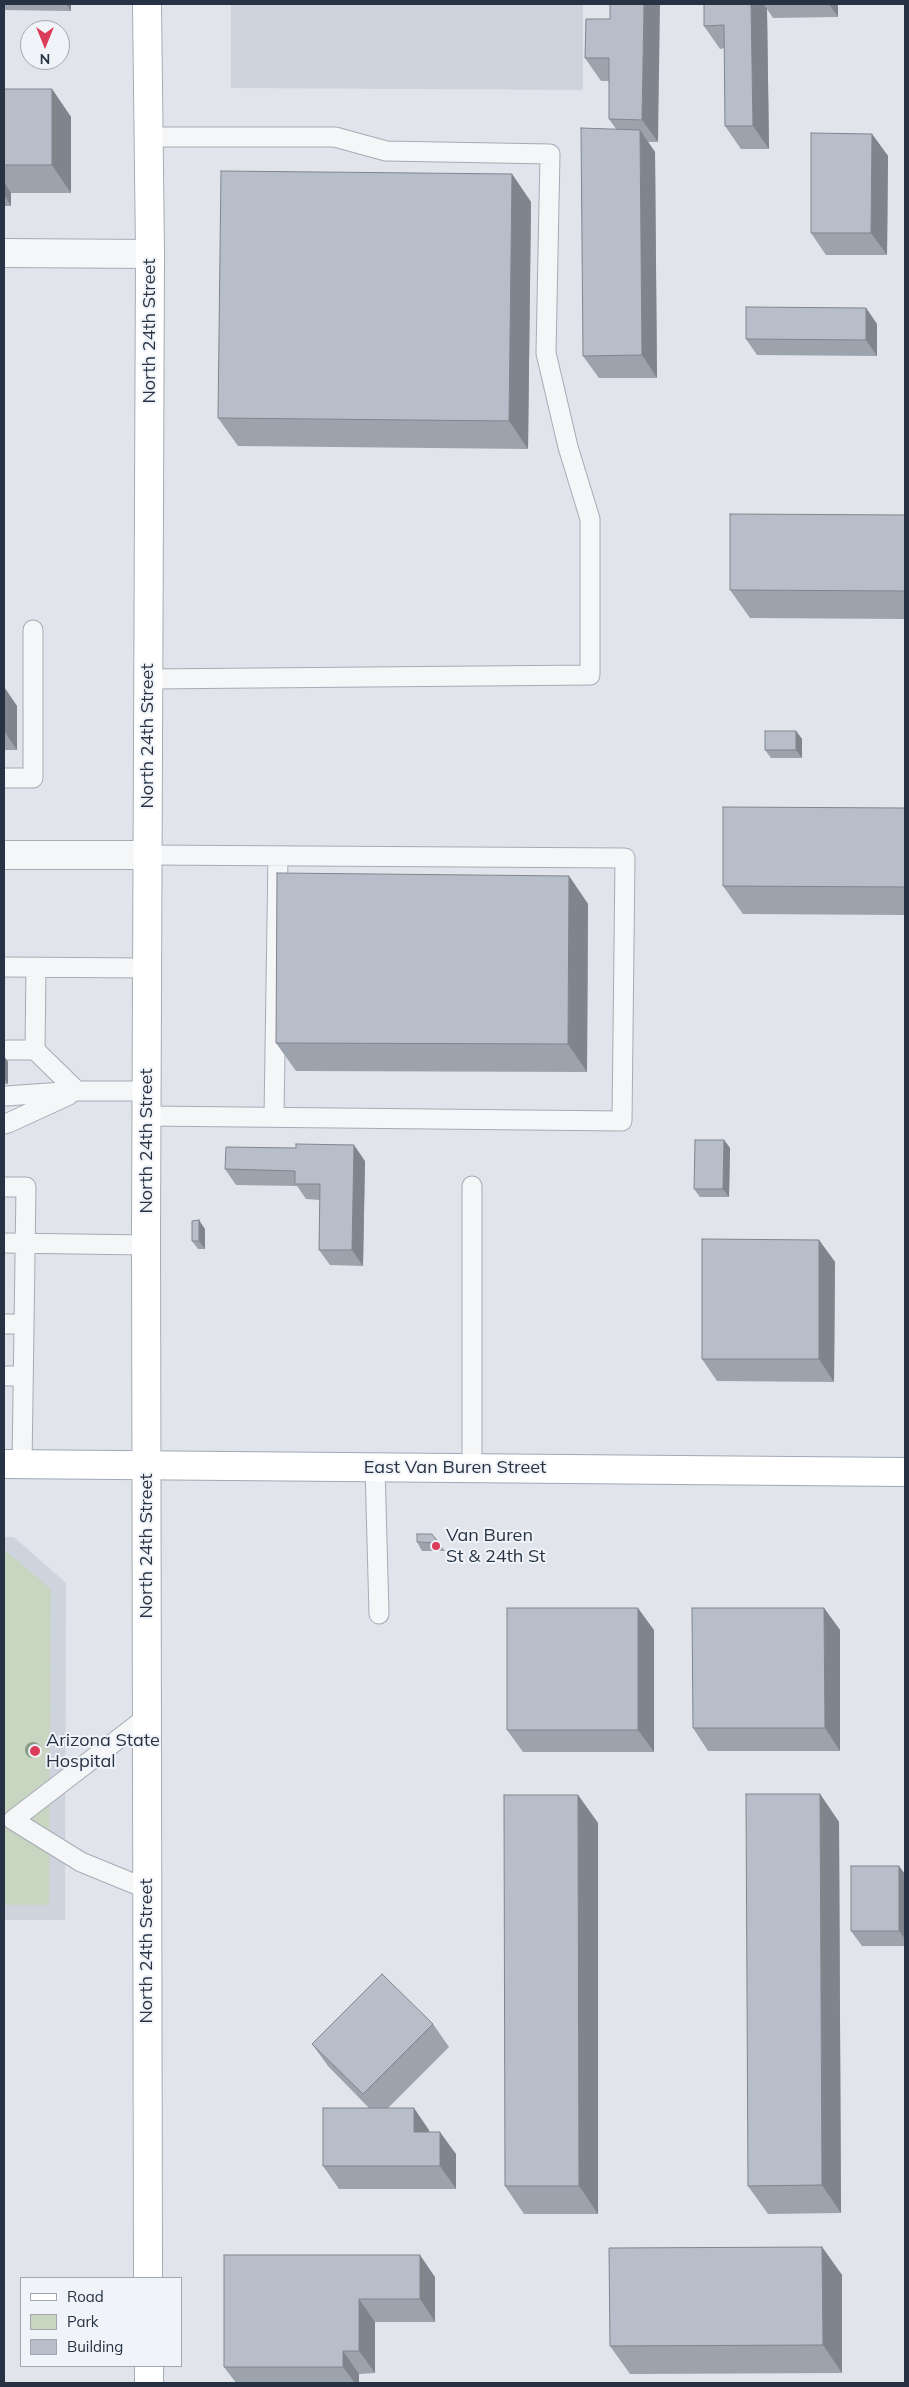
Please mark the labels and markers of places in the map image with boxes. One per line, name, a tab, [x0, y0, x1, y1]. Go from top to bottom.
place label: Van Buren St & 24th St	[446, 1525, 546, 1568]
marker: Van Buren St & 24th St	[430, 1540, 442, 1552]
place label: Arizona State Hospital	[46, 1730, 160, 1772]
marker: Arizona State Hospital	[28, 1744, 42, 1758]

